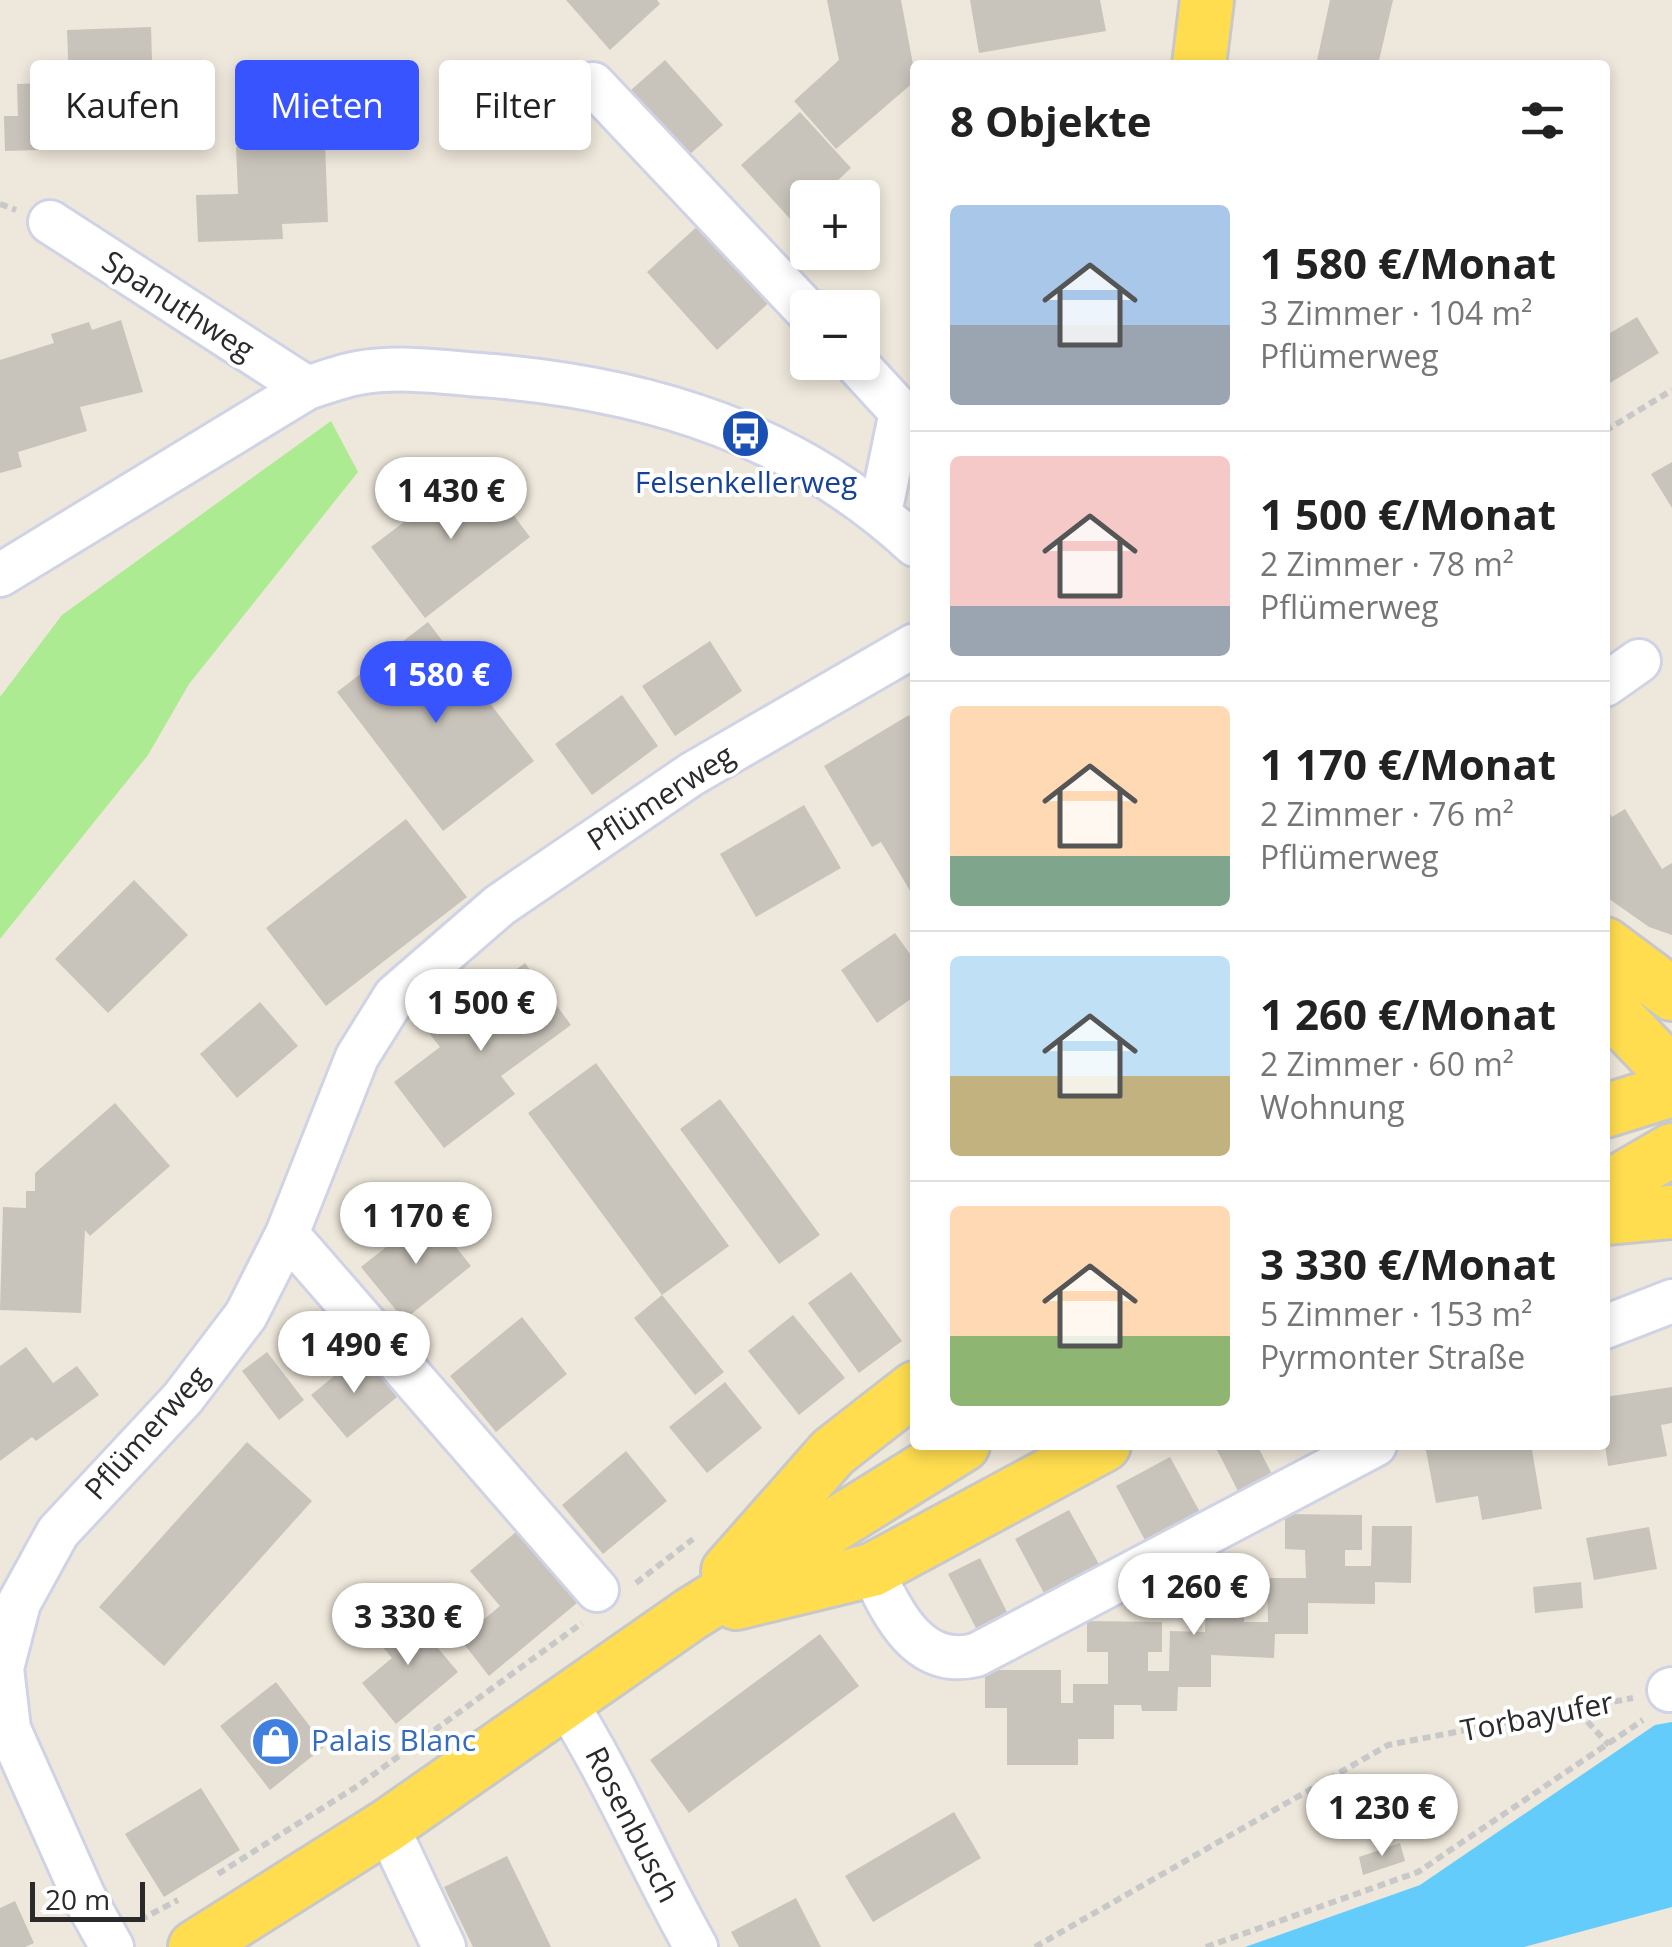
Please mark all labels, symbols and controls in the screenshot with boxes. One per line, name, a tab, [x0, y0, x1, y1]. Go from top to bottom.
chip: Kaufen	[30, 60, 215, 150]
chip: Mieten	[235, 60, 419, 150]
chip: Filter	[439, 60, 591, 150]
text: 8 Objekte	[950, 92, 1152, 149]
icon: filters	[1515, 93, 1570, 148]
map controls	[790, 180, 880, 380]
button: +	[790, 180, 880, 270]
text: 1 580 €/Monat	[1260, 234, 1556, 291]
street label: Spanuthweg	[95, 240, 263, 369]
icon: home	[1030, 245, 1150, 365]
button: −	[790, 290, 880, 380]
text: 3 Zimmer · 104 m²	[1260, 291, 1532, 334]
text: Pflümerweg	[1260, 334, 1439, 377]
bus stop icon: Felsenkellerweg	[720, 408, 772, 460]
pin: 1 430 €	[359, 457, 543, 542]
place label: Felsenkellerweg	[635, 461, 857, 502]
text: 1 430 €	[397, 468, 505, 511]
text: 1 500 €/Monat	[1260, 485, 1556, 542]
icon: home	[1030, 496, 1150, 616]
text: 2 Zimmer · 78 m²	[1260, 542, 1514, 585]
text: Pflümerweg	[1260, 585, 1439, 628]
pin: 1 580 €	[344, 641, 528, 726]
text: 1 580 €	[382, 652, 490, 695]
street label: Pflümerweg	[579, 734, 742, 860]
text: 1 170 €/Monat	[1260, 735, 1556, 792]
icon: home	[1030, 746, 1150, 866]
text: 2 Zimmer · 76 m²	[1260, 792, 1514, 835]
text: Pflümerweg	[1260, 835, 1439, 878]
pin: 1 500 €	[389, 969, 573, 1054]
text: 1 500 €	[427, 980, 535, 1023]
text: 1 260 €/Monat	[1260, 985, 1556, 1042]
icon: home	[1030, 996, 1150, 1116]
text: 2 Zimmer · 60 m²	[1260, 1042, 1514, 1085]
text: Wohnung	[1260, 1085, 1405, 1128]
pin: 1 170 €	[324, 1182, 508, 1267]
text: 1 170 €	[362, 1193, 470, 1236]
text: 3 330 €/Monat	[1260, 1235, 1556, 1292]
icon: home	[1030, 1246, 1150, 1366]
text: 5 Zimmer · 153 m²	[1260, 1292, 1532, 1335]
pin: 1 490 €	[262, 1311, 446, 1396]
text: 1 490 €	[300, 1322, 408, 1365]
text: Pyrmonter Straße	[1260, 1335, 1525, 1378]
street label: Pflümerweg	[75, 1356, 217, 1508]
pin: 1 260 €	[1102, 1553, 1286, 1638]
text: 1 260 €	[1140, 1564, 1248, 1607]
pin: 3 330 €	[316, 1583, 500, 1668]
text: 3 330 €	[354, 1594, 462, 1637]
street label: Torbayufer	[1457, 1681, 1616, 1750]
shop icon: Palais Blanc	[250, 1715, 302, 1767]
place label: Palais Blanc	[311, 1719, 476, 1760]
street label: Rosenbusch	[576, 1739, 690, 1909]
pin: 1 230 €	[1290, 1774, 1474, 1859]
text: 1 230 €	[1328, 1785, 1436, 1828]
scale bar	[30, 1877, 145, 1922]
text: 20 m	[45, 1880, 110, 1918]

